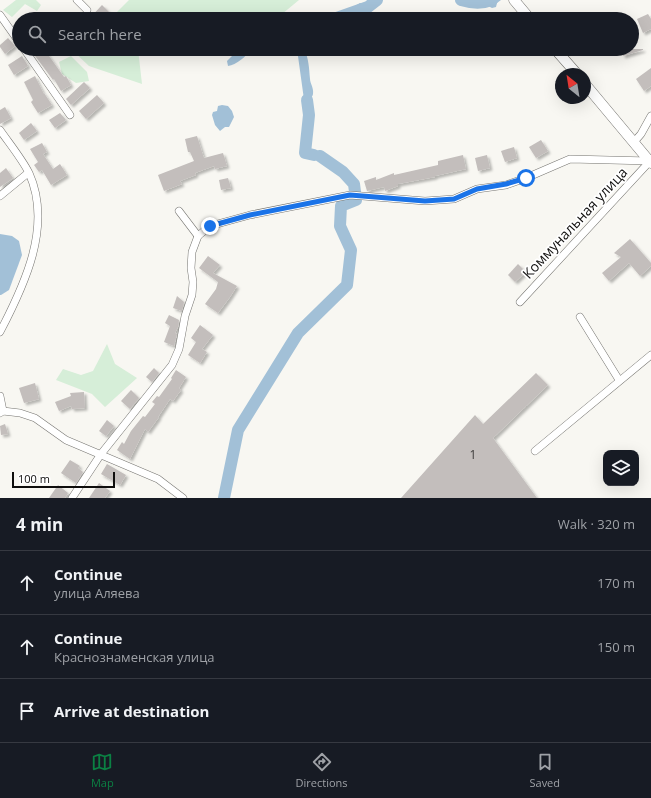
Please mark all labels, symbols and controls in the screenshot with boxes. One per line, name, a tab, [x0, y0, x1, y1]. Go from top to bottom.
search box	[12, 12, 639, 56]
icon: search	[26, 23, 48, 45]
text: Search here	[58, 24, 142, 44]
north arrow	[555, 68, 591, 104]
street label: Коммунальная улица	[518, 163, 631, 282]
route start	[517, 169, 535, 187]
route end	[201, 217, 219, 235]
house number: 1	[470, 446, 476, 463]
map controls	[603, 450, 639, 486]
button: layers	[603, 450, 639, 486]
scale bar	[12, 470, 115, 489]
text: 100 m	[18, 471, 50, 486]
text: 4 min	[16, 513, 63, 536]
text: Walk · 320 m	[558, 515, 635, 533]
text: Continue	[54, 564, 122, 584]
icon: ahead	[16, 572, 38, 594]
text: 170 m	[597, 574, 635, 592]
text: улица Аляева	[54, 584, 140, 602]
text: Continue	[54, 628, 122, 648]
icon: ahead	[16, 636, 38, 658]
text: 150 m	[597, 638, 635, 656]
text: Краснознаменская улица	[54, 648, 215, 666]
icon: arrive	[16, 700, 38, 722]
text: Arrive at destination	[54, 701, 209, 721]
tab: Map	[91, 751, 114, 790]
tab: Directions	[296, 751, 348, 790]
tab: Saved	[529, 751, 560, 790]

